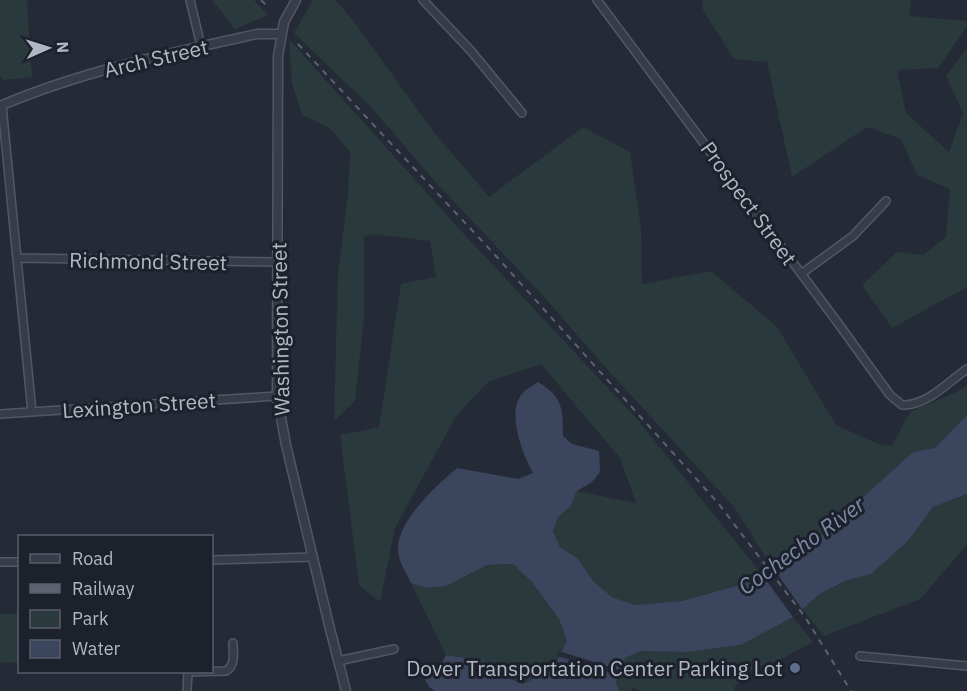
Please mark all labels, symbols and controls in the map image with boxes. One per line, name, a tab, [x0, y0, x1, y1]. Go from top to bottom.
north arrow	[18, 18, 78, 78]
street label: Arch Street	[101, 32, 211, 84]
text: N	[53, 41, 73, 54]
street label: Prospect Street	[695, 136, 803, 270]
street label: Washington Street	[264, 242, 296, 416]
street label: Richmond Street	[69, 246, 227, 276]
street label: Lexington Street	[61, 386, 217, 424]
water label: Cochecho River	[732, 489, 871, 601]
legend	[18, 535, 213, 673]
text: Road	[72, 547, 113, 570]
text: Railway	[72, 577, 134, 600]
text: Park	[72, 607, 109, 630]
text: Water	[72, 637, 121, 660]
place label: Dover Transportation Center Parking Lot	[406, 654, 783, 682]
marker: Dover Transportation Center Parking Lot	[788, 661, 802, 675]

